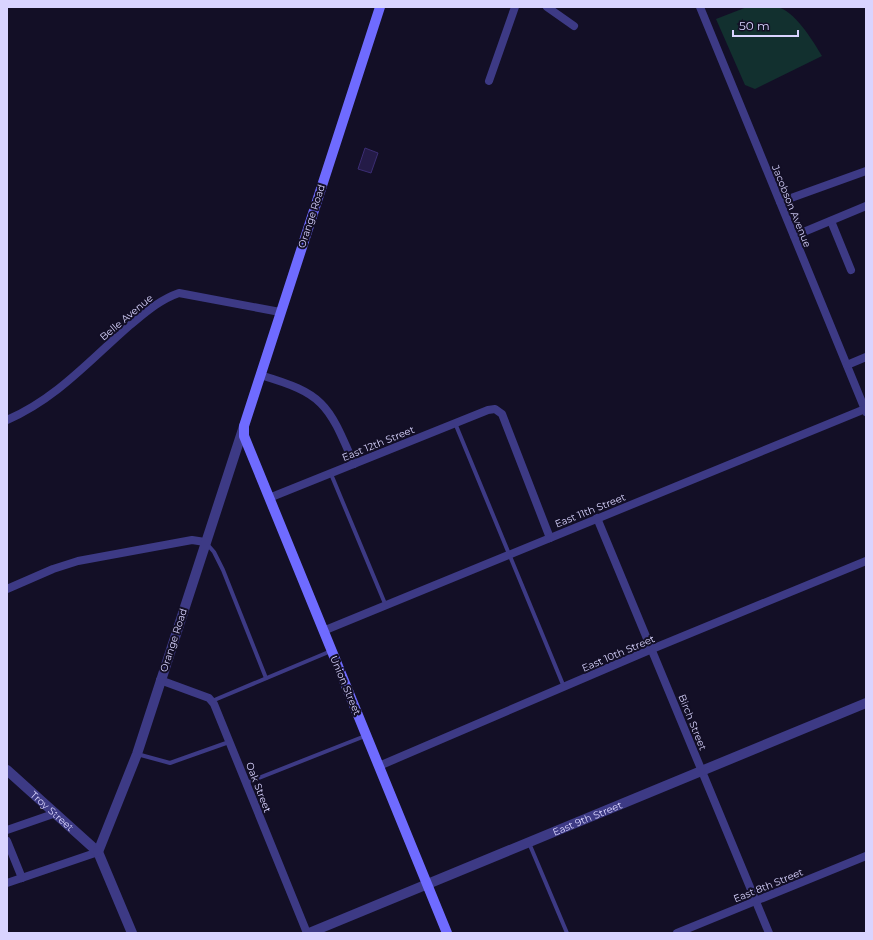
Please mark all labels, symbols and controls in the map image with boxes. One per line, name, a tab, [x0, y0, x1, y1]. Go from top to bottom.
scale bar	[733, 12, 798, 38]
text: 50 m	[739, 18, 770, 33]
street label: Jacobson Avenue	[769, 162, 814, 249]
street label: Orange Road	[295, 183, 328, 250]
street label: Belle Avenue	[97, 291, 156, 343]
street label: East 12th Street	[340, 423, 416, 464]
street label: East 11th Street	[553, 490, 627, 531]
street label: Orange Road	[157, 607, 190, 674]
street label: East 10th Street	[580, 632, 657, 675]
street label: Union Street	[327, 654, 364, 717]
street label: Birch Street	[675, 692, 710, 752]
street label: Oak Street	[243, 760, 274, 814]
street label: Troy Street	[28, 788, 76, 834]
street label: East 9th Street	[551, 798, 624, 839]
street label: East 8th Street	[731, 866, 805, 905]

